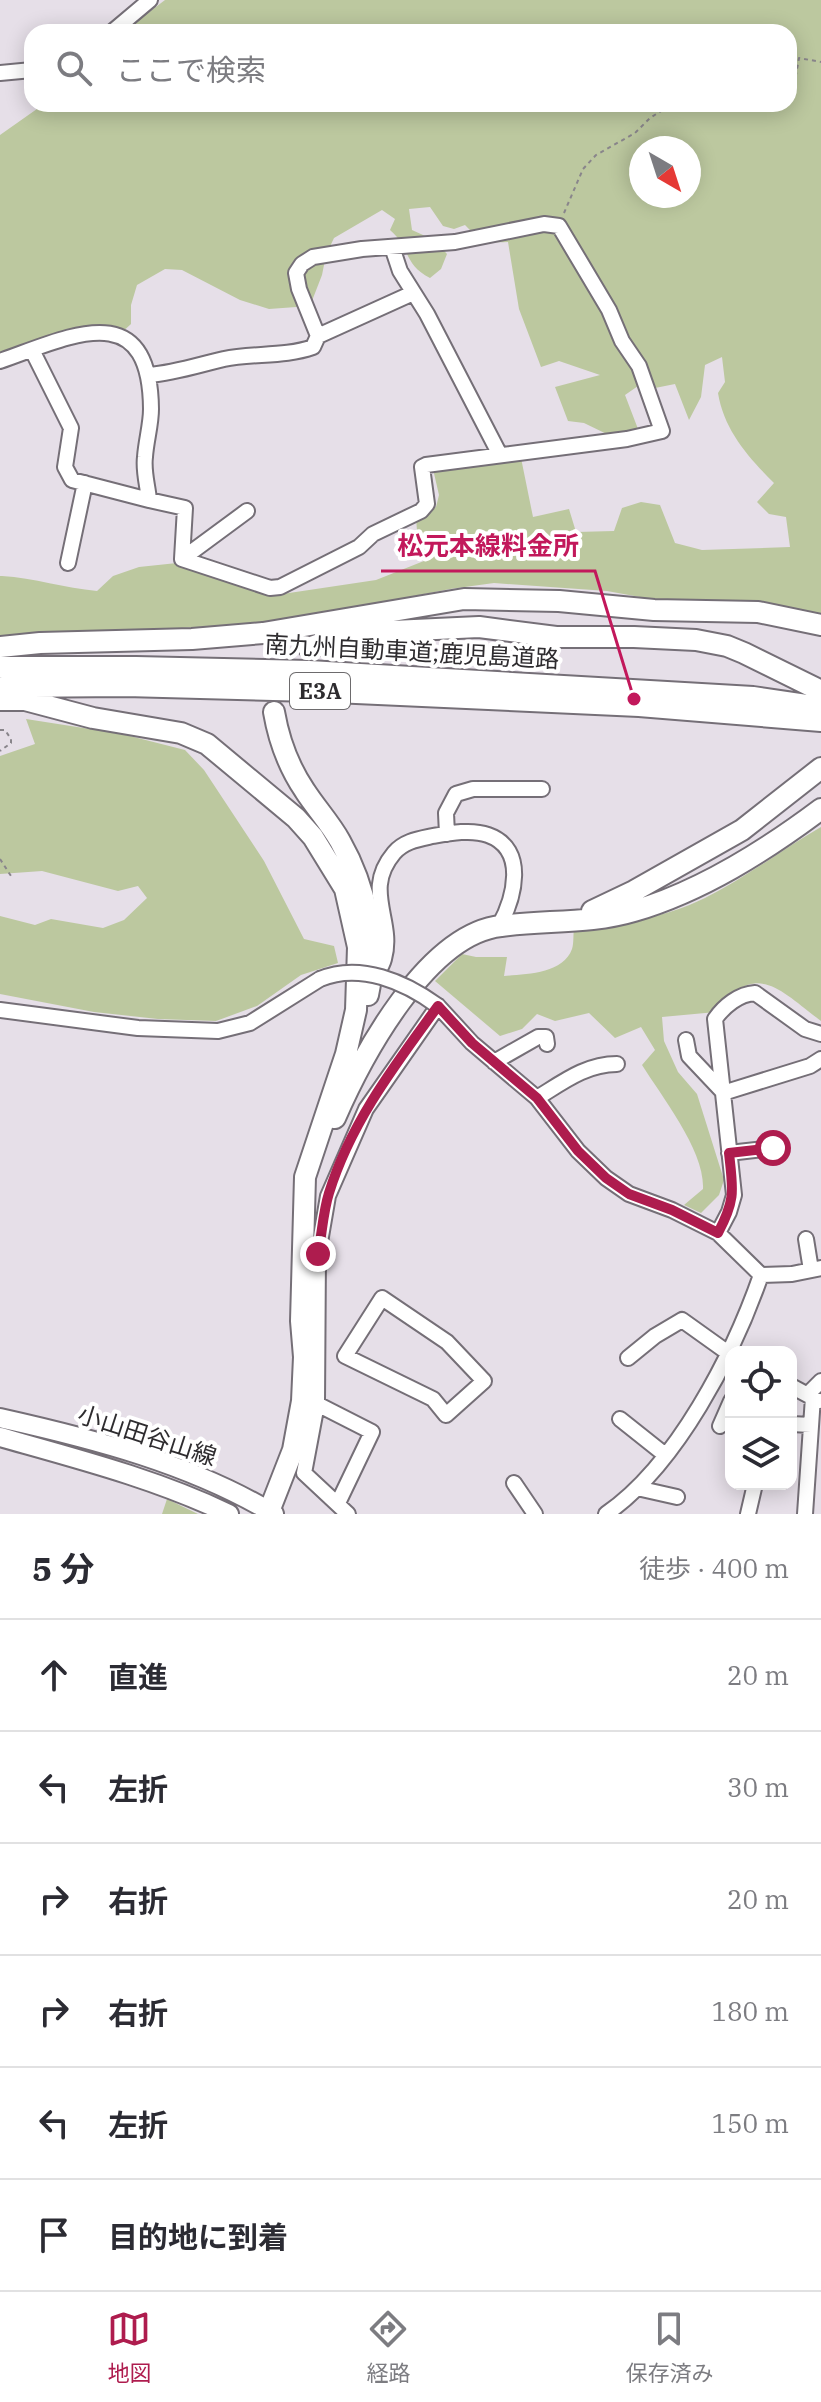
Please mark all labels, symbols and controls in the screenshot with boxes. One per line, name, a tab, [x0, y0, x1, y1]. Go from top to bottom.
search box	[24, 24, 797, 112]
icon: search	[52, 46, 96, 90]
text: ここで検索	[116, 50, 266, 89]
north arrow	[629, 136, 701, 208]
callout: 松元本線料金所	[381, 521, 595, 571]
text: 松元本線料金所	[397, 528, 579, 562]
street label: 南九州自動車道;鹿児島道路	[264, 627, 560, 675]
road number: E3A	[290, 673, 350, 709]
route start	[755, 1130, 791, 1166]
route end	[300, 1236, 336, 1272]
map controls	[725, 1346, 797, 1490]
button: locate	[725, 1346, 797, 1418]
street label: 小山田谷山線	[74, 1398, 221, 1473]
button: layers	[725, 1418, 797, 1490]
text: 5 分	[32, 1546, 94, 1590]
text: 徒歩 · 400 m	[639, 1551, 789, 1585]
icon: ahead	[32, 1653, 76, 1697]
text: 直進	[108, 1657, 168, 1696]
text: 20 m	[727, 1658, 789, 1692]
icon: left	[32, 1765, 76, 1809]
text: 左折	[108, 1769, 168, 1808]
text: 30 m	[727, 1770, 789, 1804]
icon: right	[32, 1877, 76, 1921]
text: 右折	[108, 1881, 168, 1920]
text: 20 m	[727, 1882, 789, 1916]
icon: right	[32, 1989, 76, 2033]
text: 右折	[108, 1993, 168, 2032]
text: 180 m	[711, 1994, 789, 2028]
icon: left	[32, 2101, 76, 2145]
text: 左折	[108, 2105, 168, 2144]
text: 150 m	[711, 2106, 789, 2140]
icon: arrive	[32, 2213, 76, 2257]
text: 目的地に到着	[108, 2217, 288, 2256]
tab: 地図	[107, 2307, 152, 2387]
tab: 経路	[366, 2307, 411, 2387]
tab: 保存済み	[625, 2307, 714, 2387]

